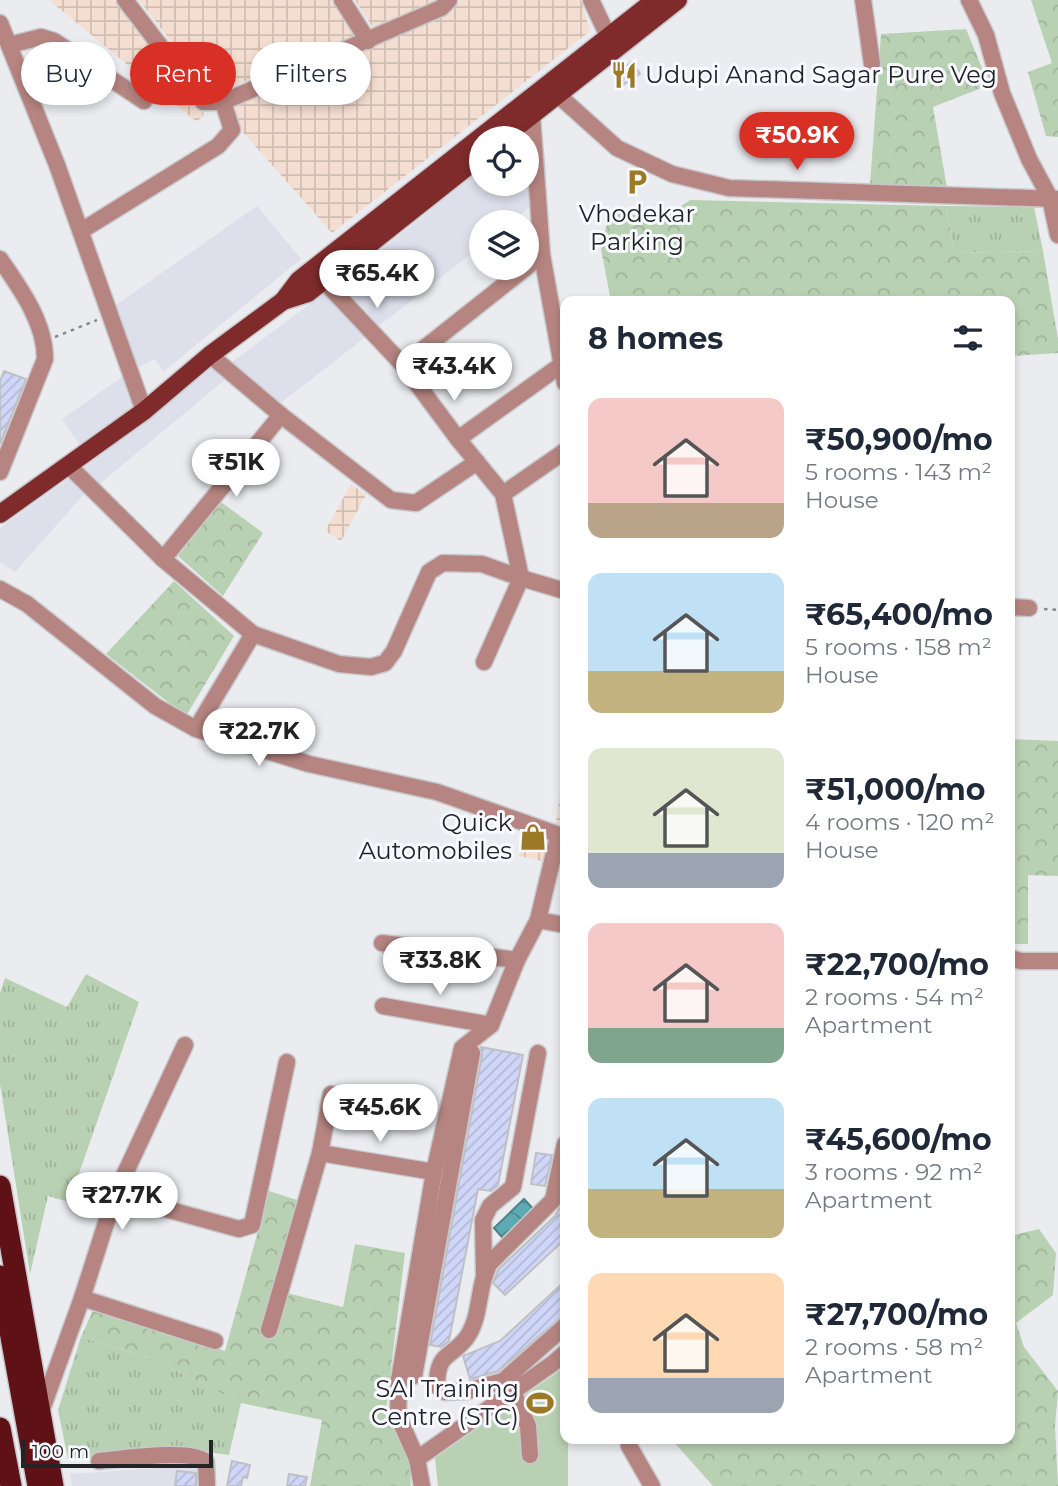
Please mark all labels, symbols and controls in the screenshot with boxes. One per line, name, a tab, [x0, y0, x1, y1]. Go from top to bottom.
chip: Buy	[21, 42, 116, 105]
chip: Rent	[130, 42, 236, 105]
chip: Filters	[250, 42, 371, 105]
restaurant icon: Udupi Anand Sagar Pure Veg	[609, 60, 639, 90]
place label: Udupi Anand Sagar Pure Veg	[645, 60, 997, 89]
pin: ₹50.9K	[740, 113, 854, 172]
text: ₹50.9K	[755, 121, 839, 149]
map controls	[469, 126, 539, 280]
button: locate	[469, 126, 539, 196]
parking icon: Vhodekar Parking	[622, 167, 652, 197]
place label: Vhodekar Parking	[579, 199, 695, 256]
button: layers	[469, 210, 539, 280]
pin: ₹65.4K	[320, 250, 434, 310]
text: ₹65.4K	[335, 259, 419, 287]
icon: filters	[949, 319, 987, 357]
text: 8 homes	[588, 320, 723, 357]
pin: ₹43.4K	[397, 344, 511, 403]
text: ₹43.4K	[412, 352, 496, 380]
text: ₹50,900/mo	[805, 421, 993, 458]
icon: home	[644, 426, 728, 510]
pin: ₹51K	[195, 440, 277, 499]
text: ₹51K	[208, 448, 264, 476]
text: 5 rooms · 143 m²	[805, 458, 992, 486]
text: House	[805, 486, 879, 514]
text: ₹65,400/mo	[805, 596, 993, 633]
icon: home	[644, 601, 728, 685]
text: 5 rooms · 158 m²	[805, 633, 992, 661]
text: House	[805, 661, 879, 689]
pin: ₹22.7K	[202, 708, 316, 768]
text: ₹22.7K	[219, 717, 299, 745]
text: ₹51,000/mo	[805, 771, 985, 808]
icon: home	[644, 776, 728, 860]
place label: Quick Automobiles	[359, 808, 513, 865]
text: 4 rooms · 120 m²	[805, 808, 994, 836]
shop icon: Quick Automobiles	[518, 822, 548, 852]
text: House	[805, 836, 879, 864]
pin: ₹33.8K	[383, 937, 497, 997]
text: ₹33.8K	[399, 946, 481, 974]
text: ₹22,700/mo	[805, 946, 989, 983]
icon: home	[644, 951, 728, 1035]
text: 2 rooms · 54 m²	[805, 983, 984, 1011]
text: Apartment	[805, 1011, 933, 1039]
pin: ₹45.6K	[323, 1084, 437, 1144]
text: ₹45.6K	[339, 1093, 421, 1121]
text: ₹45,600/mo	[805, 1121, 992, 1158]
icon: home	[644, 1126, 728, 1210]
text: 3 rooms · 92 m²	[805, 1158, 983, 1186]
pin: ₹27.7K	[65, 1172, 179, 1232]
text: ₹27.7K	[82, 1181, 162, 1209]
text: Apartment	[805, 1186, 933, 1214]
text: ₹27,700/mo	[805, 1296, 988, 1333]
icon: home	[644, 1301, 728, 1385]
text: 2 rooms · 58 m²	[805, 1333, 983, 1361]
text: Apartment	[805, 1361, 933, 1389]
place label: SAI Training Centre (STC)	[371, 1374, 519, 1431]
sports icon: SAI Training Centre (STC)	[525, 1388, 555, 1418]
scale bar	[21, 1437, 214, 1469]
text: 100 m	[32, 1440, 89, 1463]

